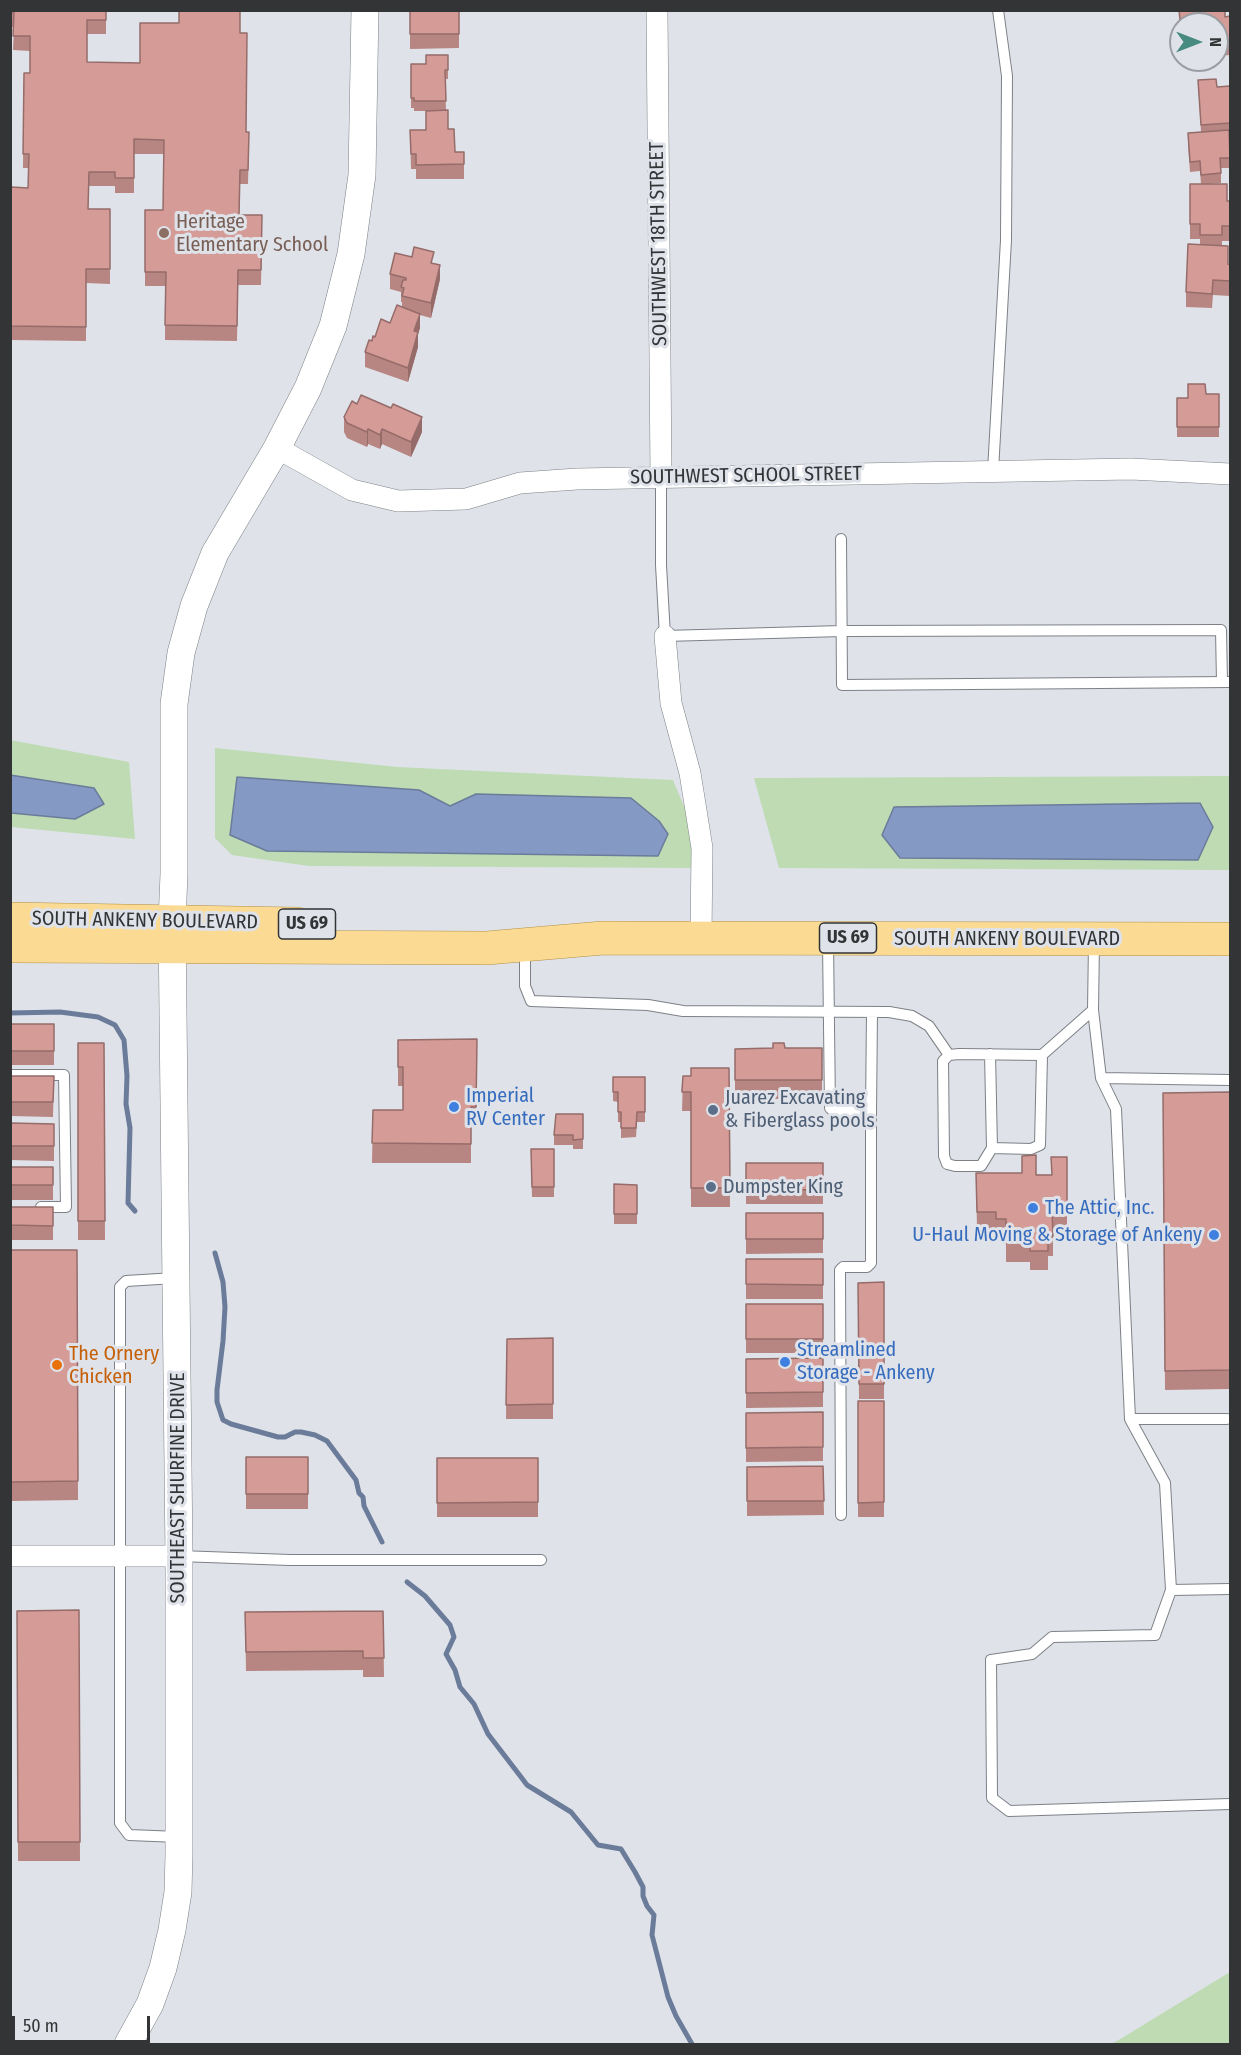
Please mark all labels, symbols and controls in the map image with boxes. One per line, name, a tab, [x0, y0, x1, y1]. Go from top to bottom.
north arrow	[1169, 12, 1229, 72]
text: N	[1206, 37, 1225, 47]
street label: SOUTHWEST 18TH STREET	[645, 142, 673, 346]
place label: Heritage Elementary School	[176, 210, 328, 257]
marker: Heritage Elementary School	[157, 226, 171, 240]
street label: SOUTHWEST SCHOOL STREET	[630, 462, 862, 490]
street label: SOUTH ANKENY BOULEVARD	[32, 907, 258, 935]
road number: US 69	[278, 909, 336, 939]
road number: US 69	[820, 923, 876, 953]
street label: SOUTH ANKENY BOULEVARD	[894, 927, 1120, 951]
place label: Imperial RV Center	[466, 1084, 545, 1131]
place label: Juarez Excavating & Fiberglass pools	[725, 1086, 875, 1133]
marker: Imperial RV Center	[447, 1100, 461, 1114]
marker: Juarez Excavating & Fiberglass pools	[706, 1103, 720, 1117]
place label: Dumpster King	[723, 1175, 843, 1199]
marker: Dumpster King	[704, 1180, 718, 1194]
place label: The Attic, Inc.	[1045, 1196, 1154, 1220]
marker: The Attic, Inc.	[1026, 1201, 1040, 1215]
place label: U-Haul Moving & Storage of Ankeny	[912, 1223, 1202, 1247]
marker: U-Haul Moving & Storage of Ankeny	[1207, 1228, 1221, 1242]
place label: Streamlined Storage - Ankeny	[797, 1338, 935, 1385]
place label: The Ornery Chicken	[69, 1342, 159, 1389]
marker: Streamlined Storage - Ankeny	[778, 1355, 792, 1369]
marker: The Ornery Chicken	[50, 1358, 64, 1372]
street label: SOUTHEAST SHURFINE DRIVE	[166, 1372, 190, 1604]
scale bar	[15, 2004, 153, 2042]
text: 50 m	[23, 2015, 59, 2037]

